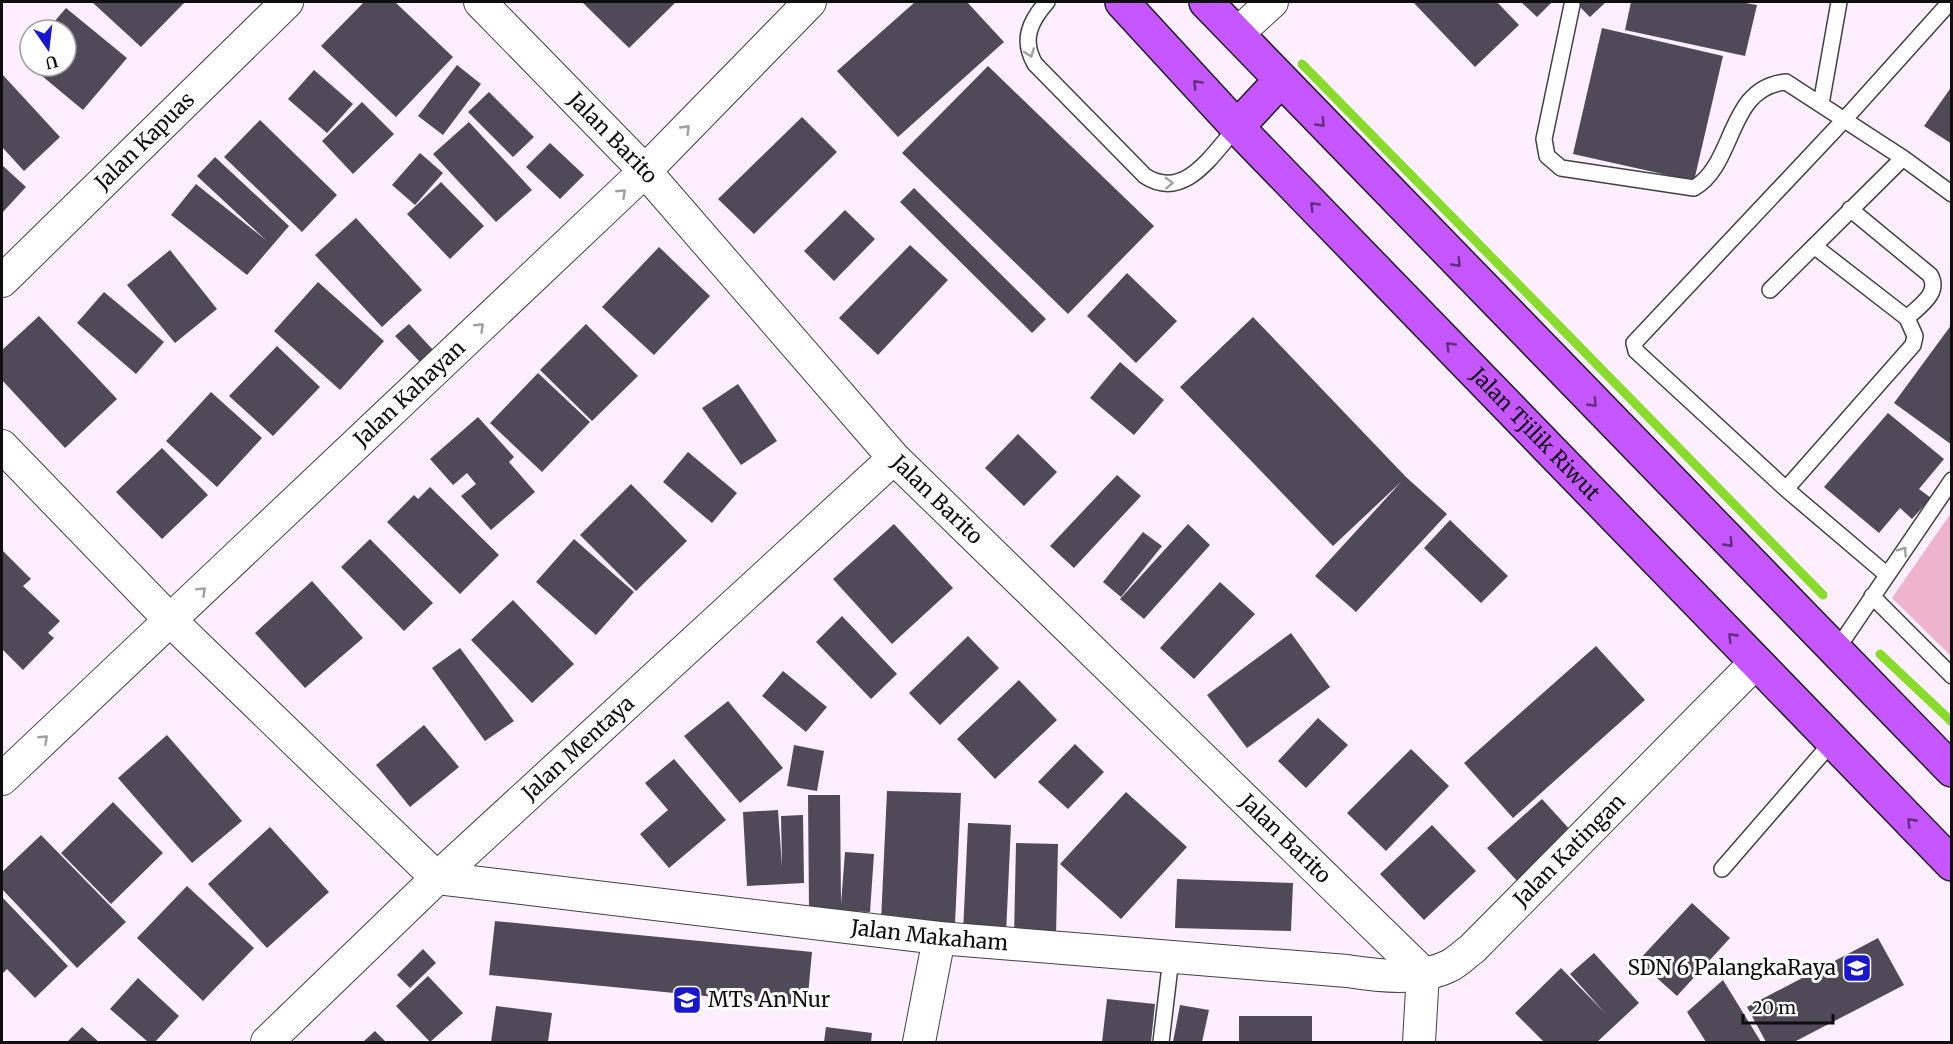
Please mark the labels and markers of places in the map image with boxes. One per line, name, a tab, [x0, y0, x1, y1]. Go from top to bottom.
school or university icon: SDN 6 PalangkaRaya	[1841, 952, 1873, 984]
place label: SDN 6 PalangkaRaya	[1628, 954, 1836, 981]
school or university icon: MTs An Nur	[671, 984, 703, 1016]
place label: MTs An Nur	[708, 986, 830, 1013]

